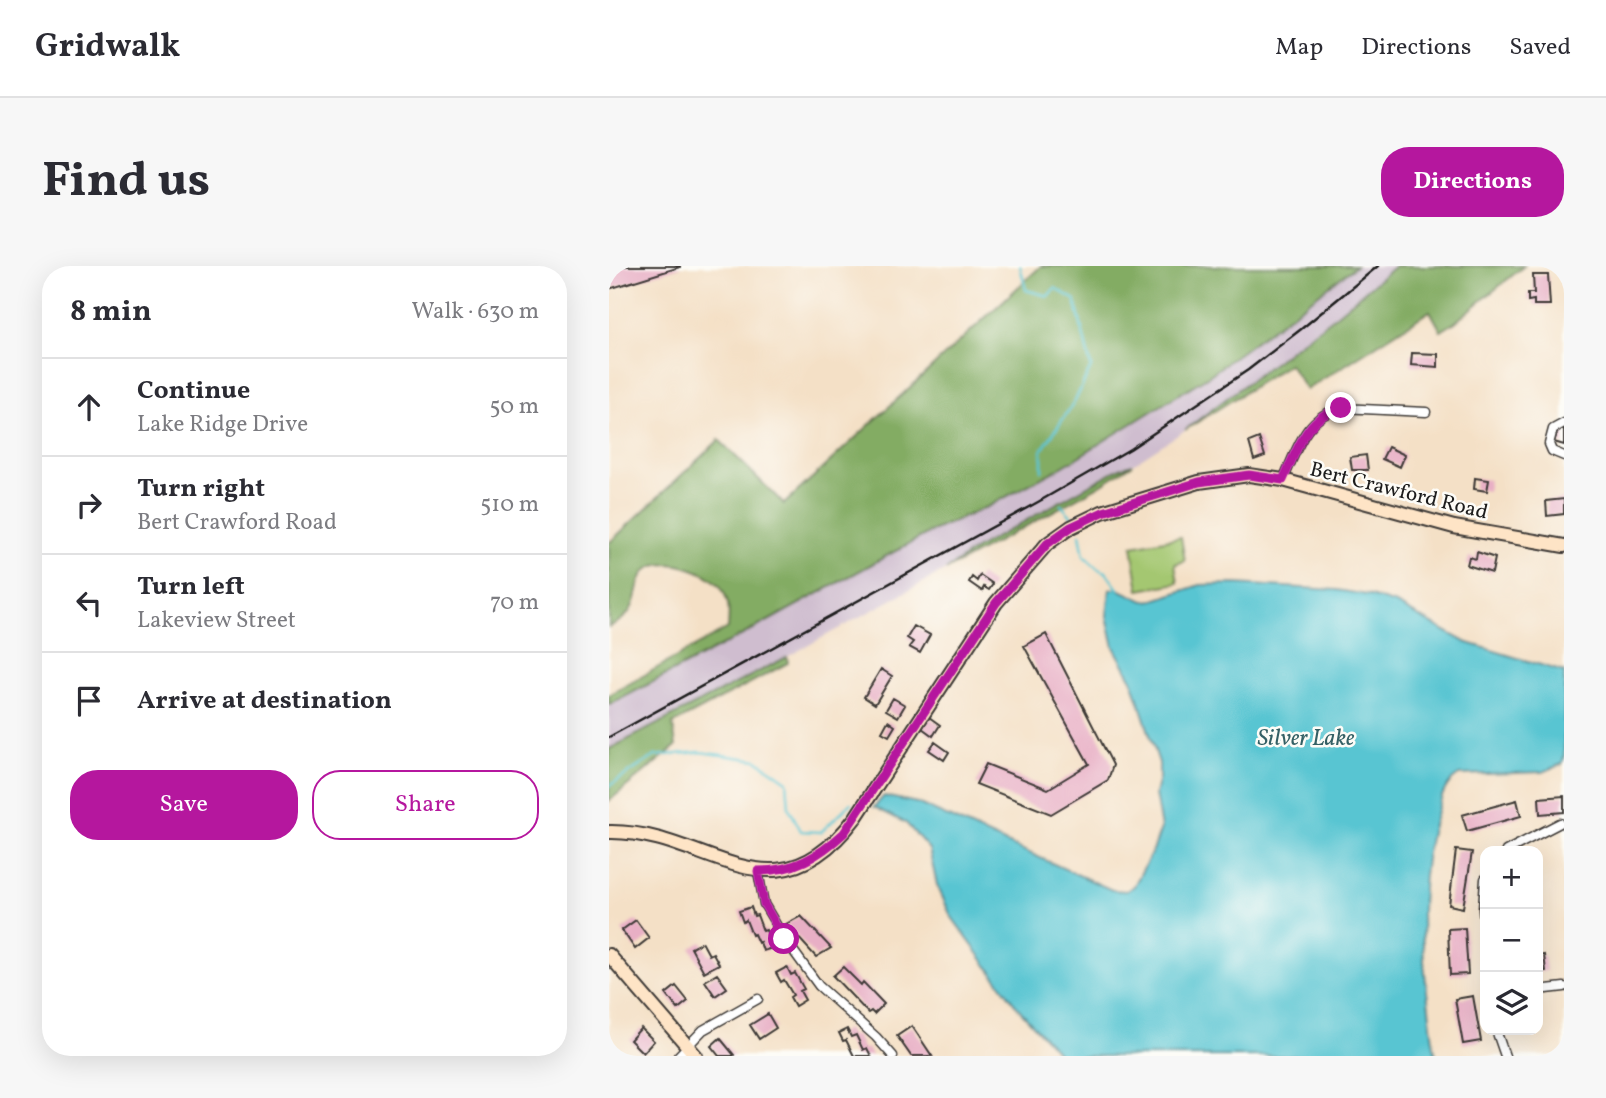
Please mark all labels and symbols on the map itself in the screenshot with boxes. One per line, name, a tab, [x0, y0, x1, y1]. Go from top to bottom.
route end	[1325, 392, 1356, 423]
street label: Bert Crawford Road	[1307, 455, 1491, 528]
water label: Silver Lake	[1257, 723, 1355, 755]
route start	[768, 923, 799, 954]

